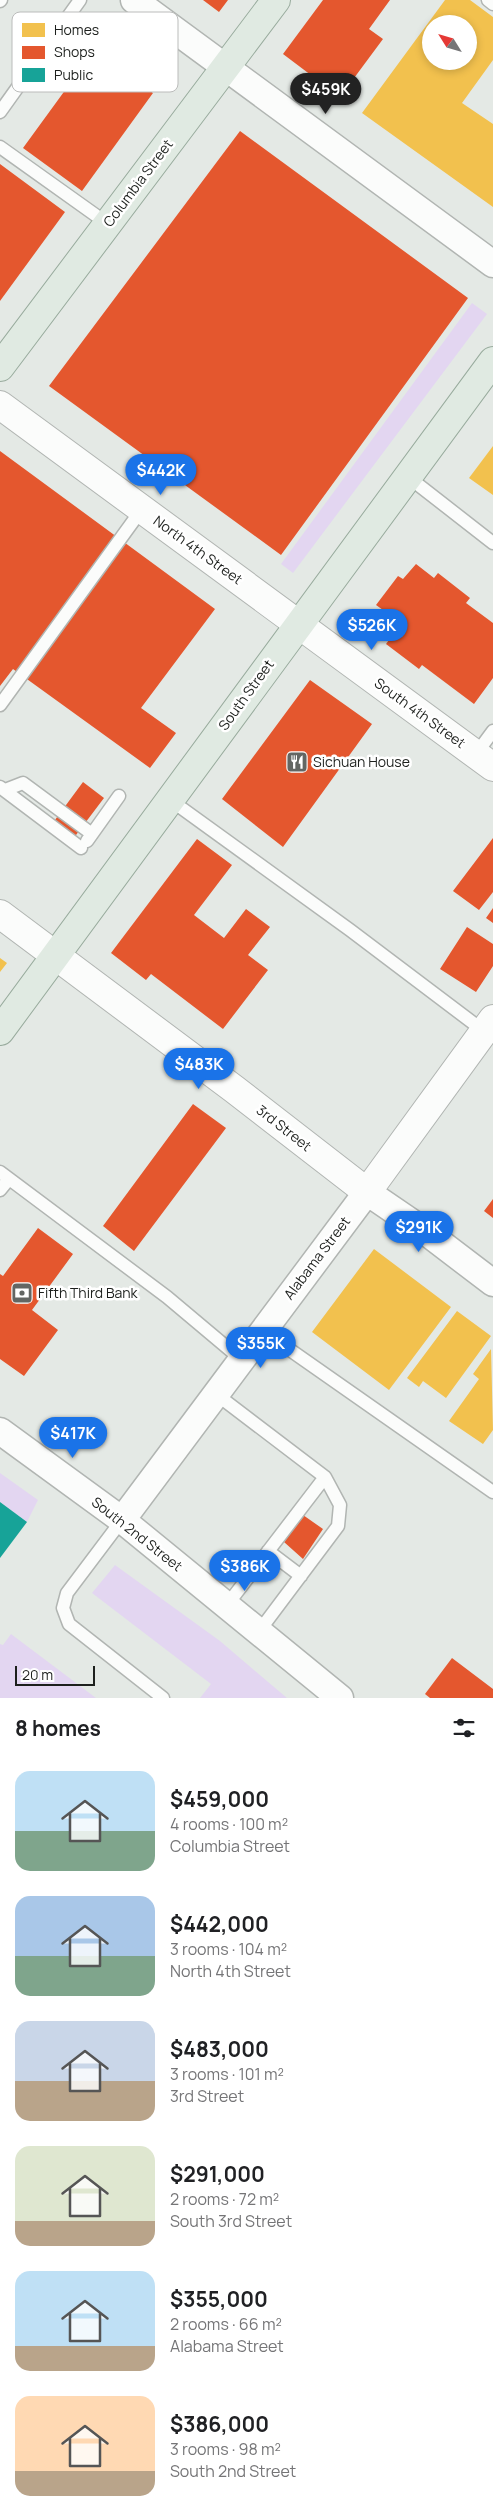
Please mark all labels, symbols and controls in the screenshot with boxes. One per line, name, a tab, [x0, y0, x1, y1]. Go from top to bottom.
legend	[12, 12, 178, 92]
north arrow	[422, 15, 478, 70]
map controls	[422, 15, 477, 70]
text: Homes	[54, 20, 99, 39]
text: Shops	[54, 42, 95, 61]
text: Public	[54, 65, 94, 84]
pin: $459K	[291, 72, 361, 115]
text: $459K	[301, 78, 351, 100]
street label: Columbia Street	[98, 135, 177, 230]
pin: $442K	[126, 454, 196, 496]
text: $442K	[136, 459, 186, 481]
street label: North 4th Street	[150, 511, 247, 589]
pin: $526K	[337, 608, 407, 651]
text: $526K	[348, 614, 396, 636]
street label: South Street	[213, 655, 278, 734]
street label: South 4th Street	[371, 673, 470, 752]
restaurant icon: Sichuan House	[285, 750, 309, 774]
place label: Sichuan House	[313, 752, 410, 771]
pin: $483K	[164, 1048, 234, 1090]
text: $483K	[174, 1053, 224, 1075]
street label: 3rd Street	[253, 1100, 316, 1155]
pin: $291K	[384, 1210, 454, 1253]
street label: Alabama Street	[279, 1212, 354, 1303]
text: $291K	[396, 1216, 442, 1238]
bank icon: Fifth Third Bank	[10, 1281, 34, 1305]
place label: Fifth Third Bank	[38, 1283, 139, 1302]
pin: $355K	[226, 1326, 296, 1369]
text: $355K	[237, 1332, 285, 1354]
pin: $417K	[38, 1416, 108, 1459]
text: $417K	[50, 1422, 96, 1444]
street label: South 2nd Street	[88, 1492, 187, 1575]
pin: $386K	[210, 1550, 280, 1592]
text: $386K	[220, 1555, 270, 1577]
scale bar	[15, 1663, 95, 1686]
text: 20 m	[22, 1665, 53, 1684]
text: 8 homes	[15, 1714, 101, 1742]
icon: filters	[450, 1714, 478, 1742]
text: $459,000	[170, 1785, 269, 1813]
icon: home	[55, 1791, 115, 1851]
text: 4 rooms · 100 m²	[170, 1813, 288, 1835]
text: Columbia Street	[170, 1835, 290, 1857]
text: $442,000	[170, 1910, 269, 1938]
icon: home	[55, 1916, 115, 1976]
text: 3 rooms · 104 m²	[170, 1938, 287, 1960]
text: North 4th Street	[170, 1960, 291, 1982]
text: $483,000	[170, 2035, 269, 2063]
icon: home	[55, 2041, 115, 2101]
text: 3 rooms · 101 m²	[170, 2063, 284, 2085]
text: 3rd Street	[170, 2085, 244, 2107]
text: $291,000	[170, 2160, 265, 2188]
icon: home	[55, 2166, 115, 2226]
text: 2 rooms · 72 m²	[170, 2188, 279, 2210]
text: South 3rd Street	[170, 2210, 292, 2232]
text: $355,000	[170, 2285, 268, 2313]
icon: home	[55, 2291, 115, 2351]
text: 2 rooms · 66 m²	[170, 2313, 282, 2335]
text: Alabama Street	[170, 2335, 284, 2357]
text: $386,000	[170, 2410, 269, 2438]
icon: home	[55, 2416, 115, 2476]
text: 3 rooms · 98 m²	[170, 2438, 281, 2460]
text: South 2nd Street	[170, 2460, 296, 2482]

